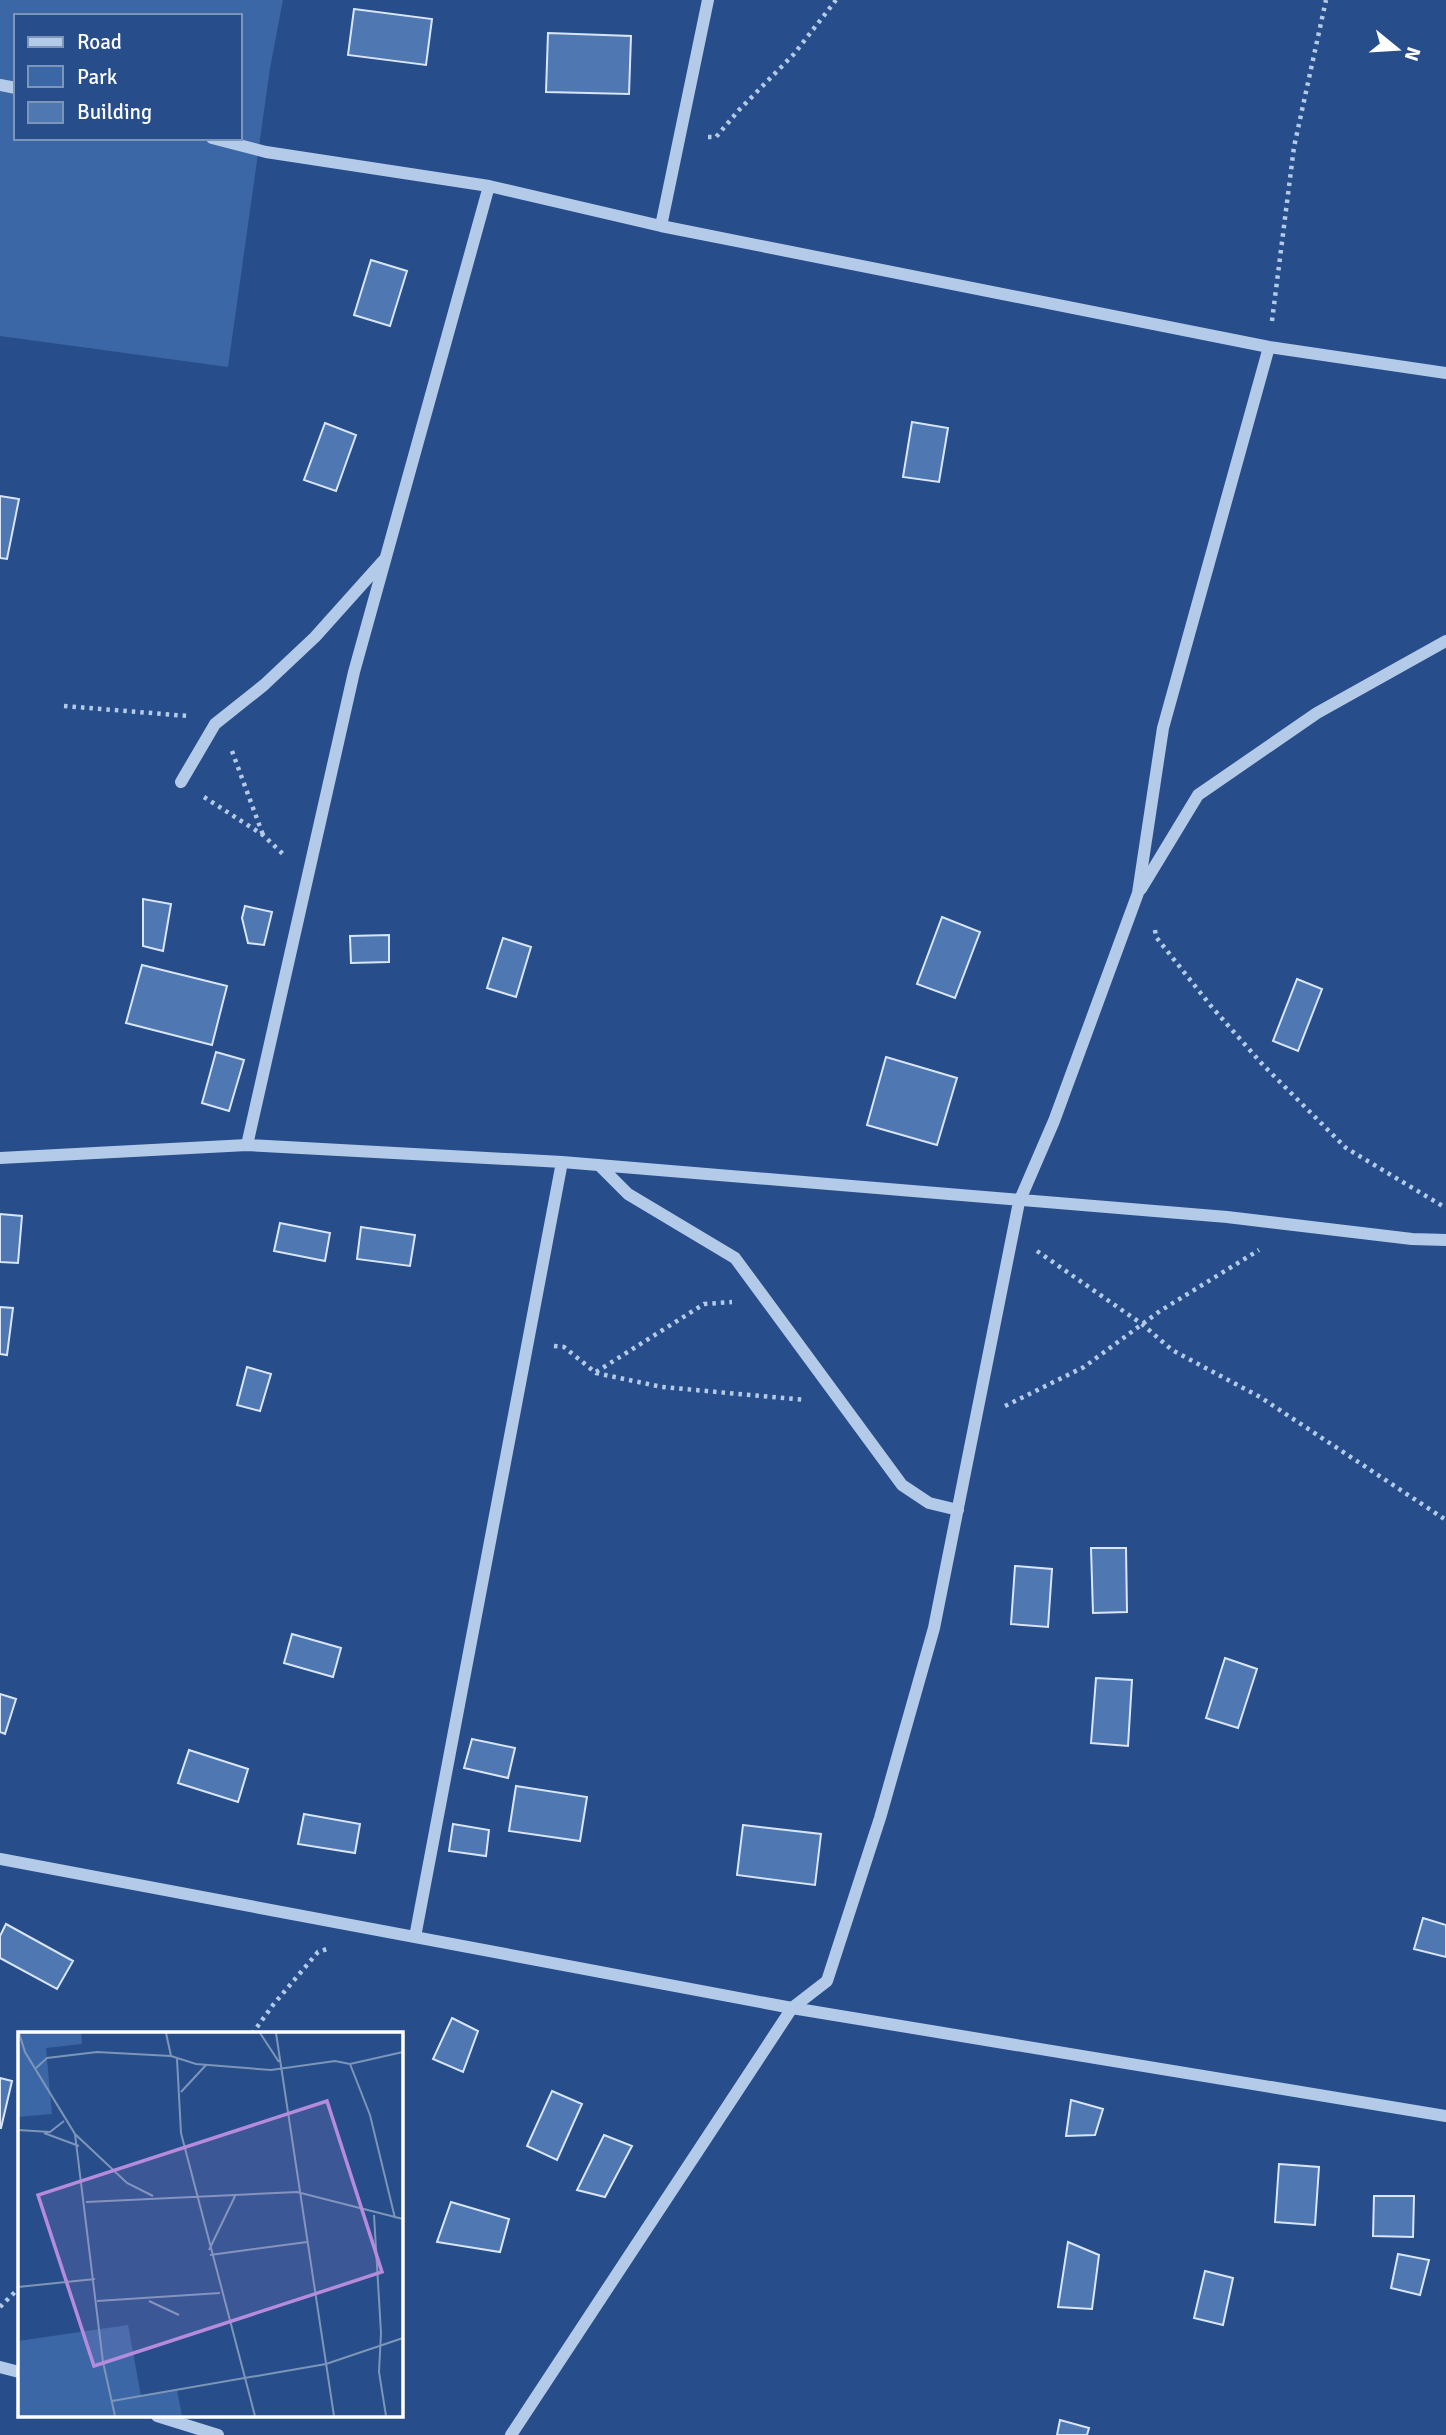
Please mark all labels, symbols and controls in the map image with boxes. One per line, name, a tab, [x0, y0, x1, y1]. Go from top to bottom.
legend	[14, 14, 242, 140]
north arrow	[1362, 14, 1432, 84]
text: Road	[77, 29, 122, 55]
text: N	[1399, 44, 1426, 64]
text: Park	[77, 64, 118, 90]
text: Building	[77, 99, 152, 125]
inset map	[18, 2032, 402, 2418]

